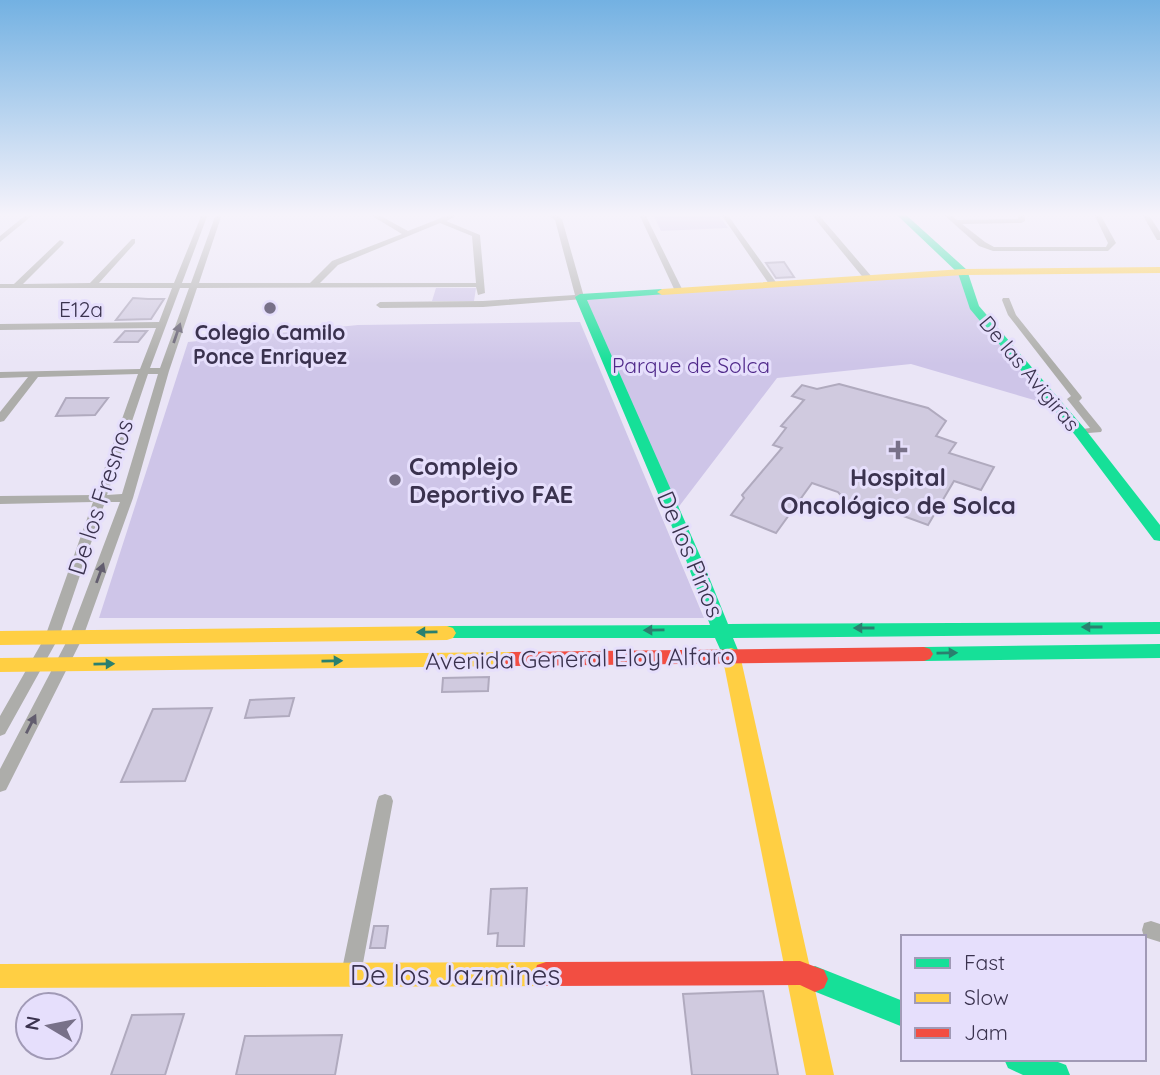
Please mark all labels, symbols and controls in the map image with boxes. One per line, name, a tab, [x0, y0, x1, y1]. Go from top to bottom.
street label: E12a	[59, 296, 103, 322]
marker: Colegio Camilo Ponce Enriquez	[262, 300, 278, 316]
street label: De las Avigiras	[974, 310, 1086, 436]
place label: Colegio Camilo Ponce Enriquez	[193, 319, 347, 369]
one-way arrow	[172, 323, 182, 344]
park label: Parque de Solca	[612, 352, 770, 378]
street label: De los Fresnos	[61, 415, 139, 579]
marker: Hospital Oncológico de Solca	[888, 440, 908, 460]
place label: Complejo Deportivo FAE	[409, 451, 573, 509]
place label: Hospital Oncológico de Solca	[780, 462, 1016, 520]
marker: Complejo Deportivo FAE	[387, 472, 403, 488]
street label: De los Pinos	[651, 486, 731, 622]
one-way arrow	[94, 563, 105, 584]
one-way arrow	[1081, 621, 1103, 633]
one-way arrow	[853, 622, 875, 634]
one-way arrow	[643, 624, 665, 636]
one-way arrow	[415, 626, 437, 638]
street label: Avenida General Eloy Alfaro	[425, 640, 735, 676]
one-way arrow	[936, 647, 958, 658]
one-way arrow	[321, 656, 343, 667]
one-way arrow	[94, 658, 116, 670]
one-way arrow	[25, 714, 37, 734]
legend	[901, 935, 1146, 1061]
text: Fast	[964, 949, 1005, 975]
street label: De los Jazmines	[350, 957, 560, 992]
text: Slow	[964, 984, 1009, 1010]
north arrow	[14, 991, 84, 1061]
text: N	[19, 1014, 45, 1032]
text: Jam	[964, 1019, 1008, 1045]

